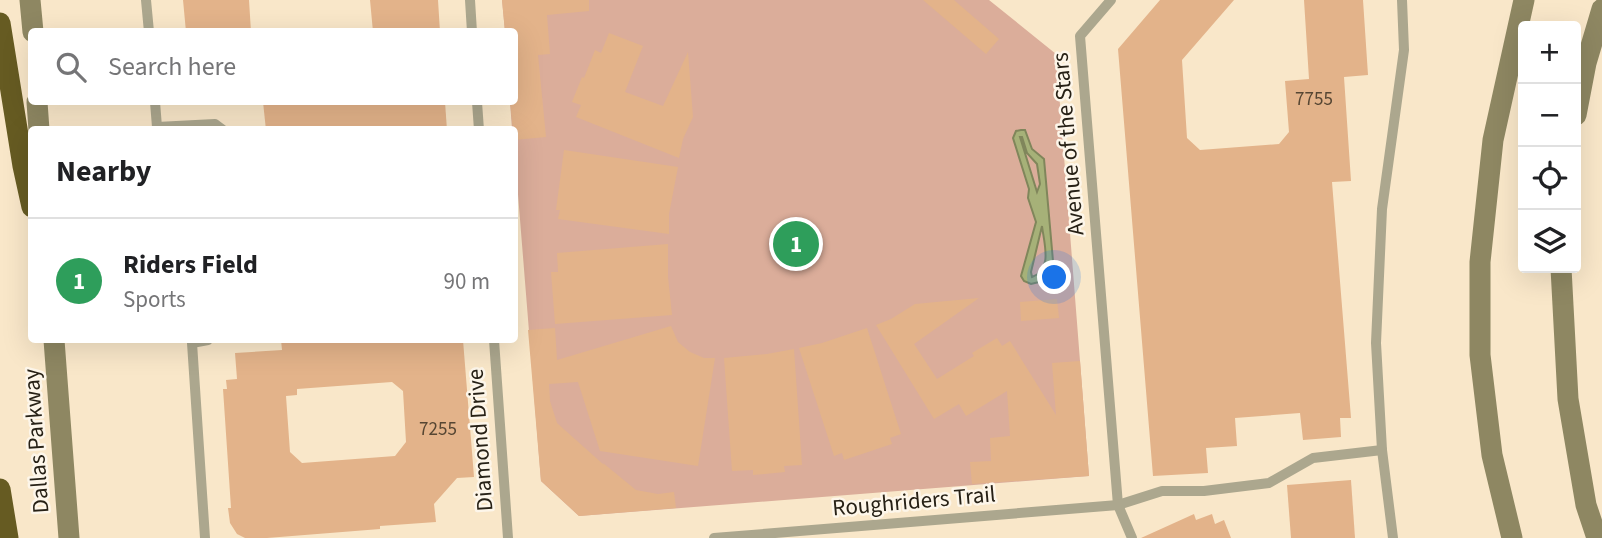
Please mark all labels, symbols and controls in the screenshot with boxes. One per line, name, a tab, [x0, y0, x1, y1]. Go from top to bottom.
map controls	[1518, 21, 1581, 273]
button: +	[1518, 21, 1581, 84]
search box	[28, 28, 518, 105]
icon: search	[52, 48, 90, 86]
text: Search here	[108, 48, 236, 85]
street label: Avenue of the Stars	[1044, 51, 1092, 237]
button: −	[1518, 84, 1581, 147]
house number: 7755	[1295, 86, 1333, 113]
button: locate	[1518, 147, 1581, 210]
text: Nearby	[56, 150, 151, 193]
button: layers	[1518, 210, 1581, 273]
pin: 1	[773, 218, 819, 270]
text: Riders Field	[123, 246, 258, 283]
your location	[1037, 260, 1071, 294]
text: 1	[73, 265, 85, 298]
text: 90 m	[443, 265, 490, 298]
text: Sports	[123, 283, 186, 316]
street label: Dallas Parkway	[14, 367, 58, 514]
street label: Diamond Drive	[459, 368, 501, 512]
house number: 7255	[419, 416, 457, 443]
street label: Roughriders Trail	[831, 477, 997, 525]

